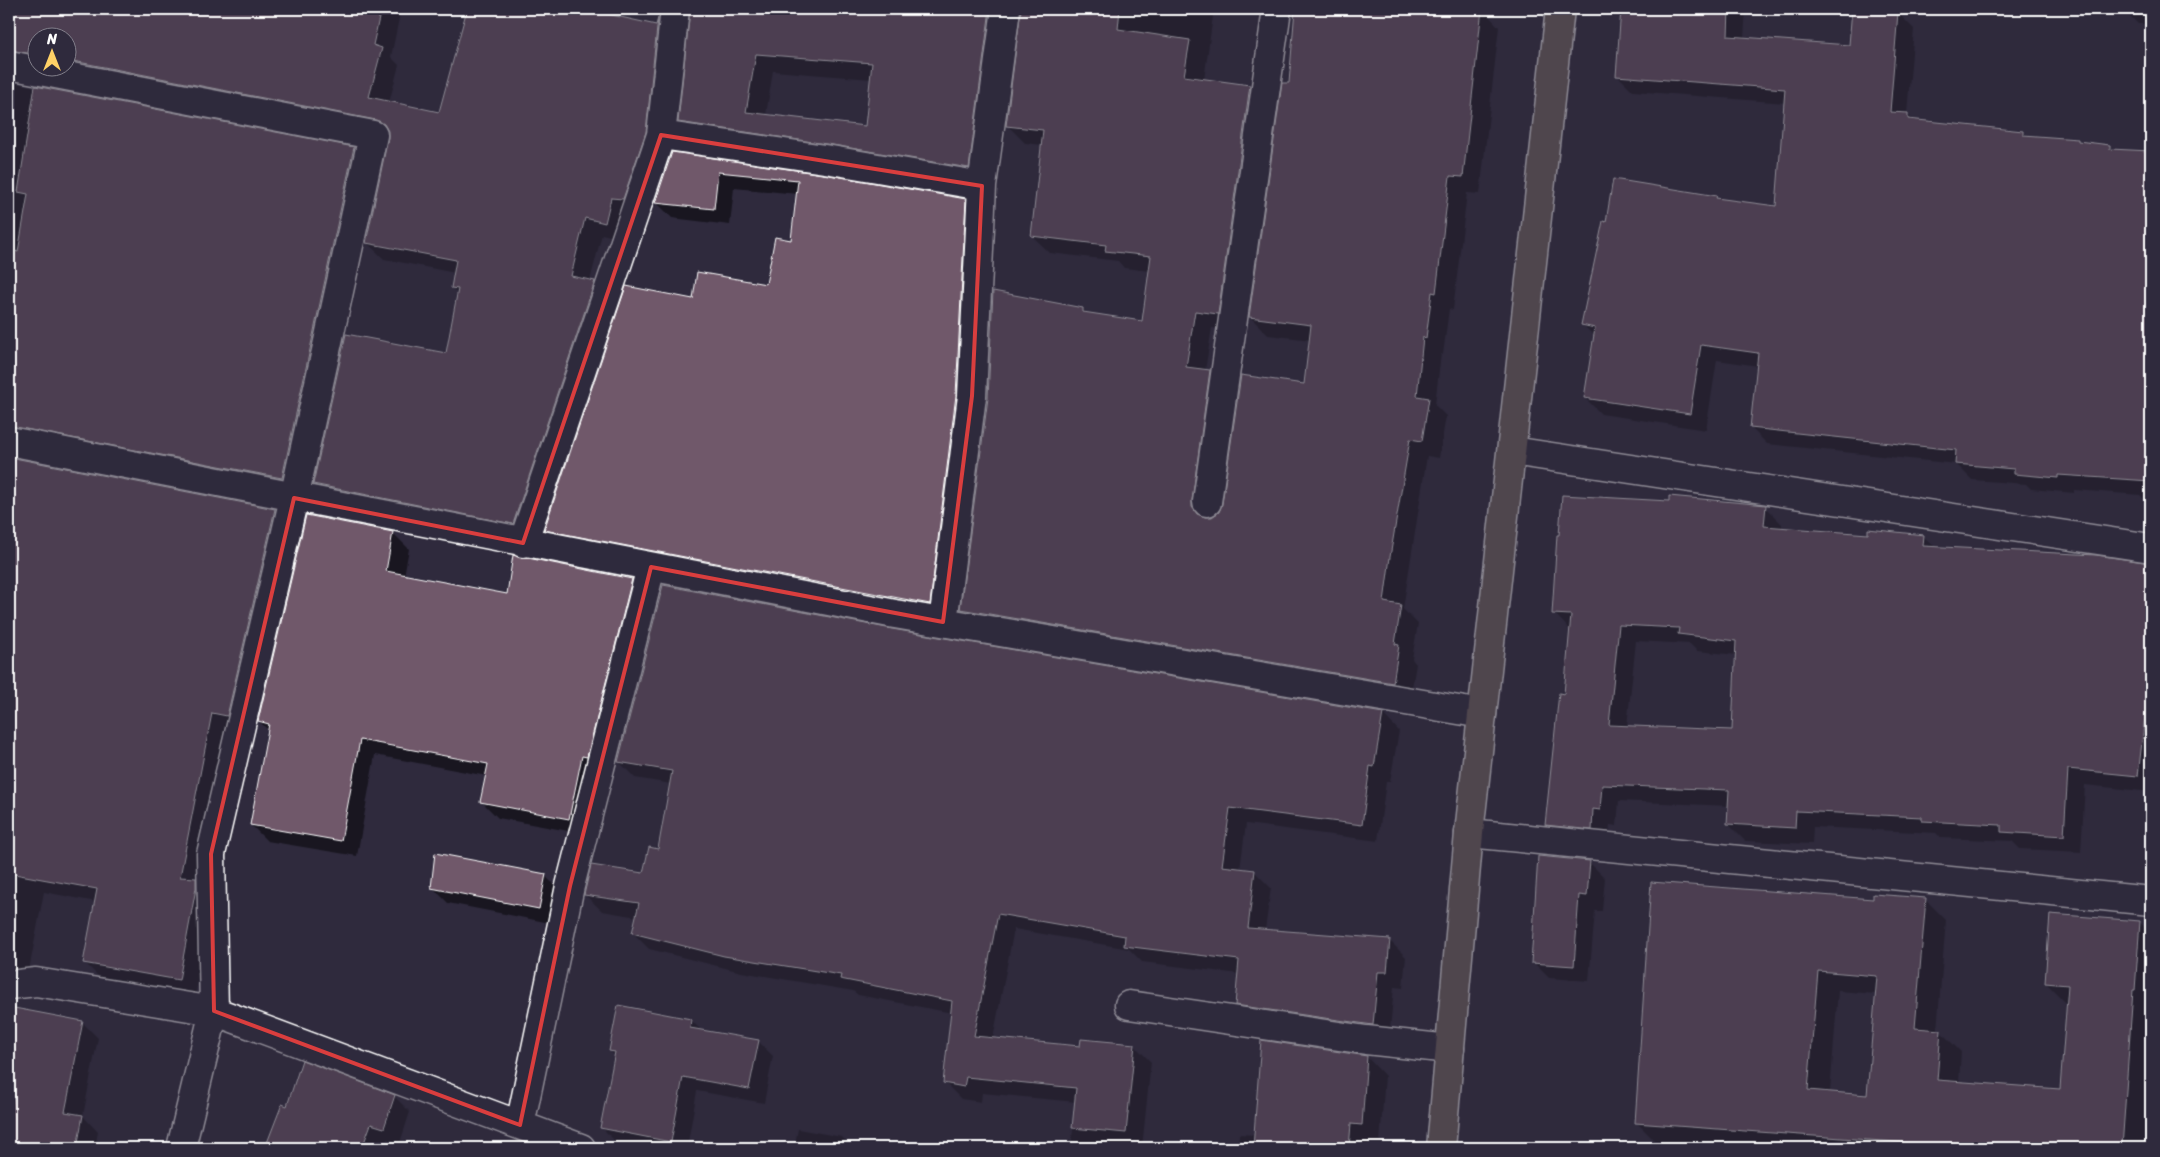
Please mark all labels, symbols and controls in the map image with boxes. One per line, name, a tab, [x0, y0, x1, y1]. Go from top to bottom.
text: N	[46, 27, 57, 52]
north arrow	[28, 28, 78, 78]

